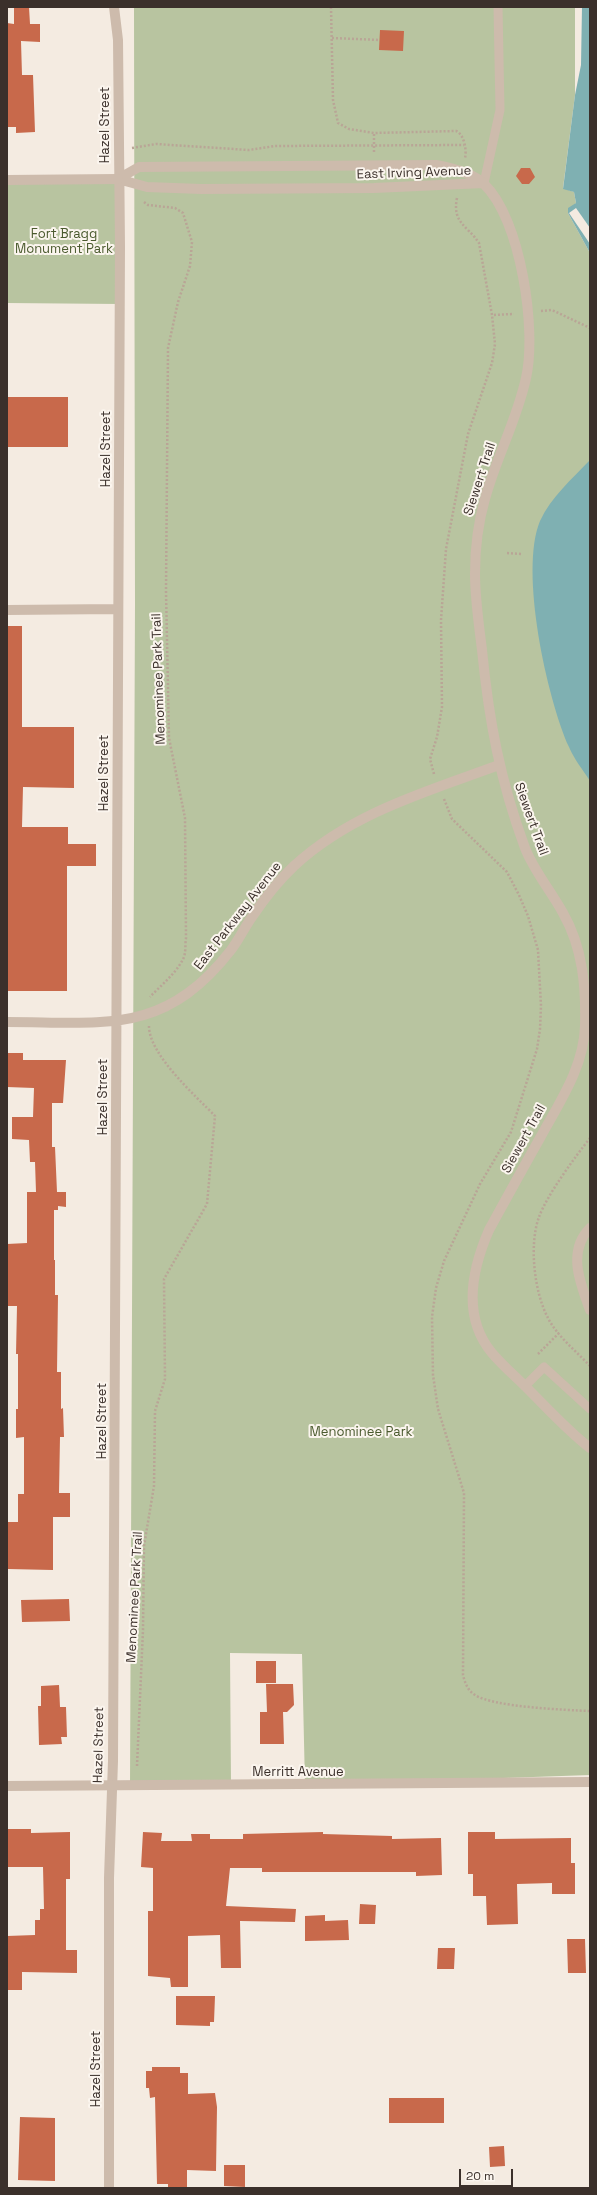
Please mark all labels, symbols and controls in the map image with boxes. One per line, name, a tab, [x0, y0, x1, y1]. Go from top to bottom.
street label: Hazel Street	[97, 87, 113, 163]
street label: East Irving Avenue	[356, 163, 472, 183]
park label: Fort Bragg Monument Park	[15, 226, 113, 257]
street label: Hazel Street	[98, 411, 114, 487]
street label: Siewert Trail	[461, 440, 499, 518]
street label: Menominee Park Trail	[149, 613, 169, 745]
street label: Hazel Street	[96, 735, 112, 811]
street label: Siewert Trail	[511, 781, 551, 857]
street label: East Parkway Avenue	[191, 859, 285, 973]
street label: Hazel Street	[95, 1059, 111, 1135]
street label: Siewert Trail	[499, 1102, 549, 1176]
street label: Hazel Street	[94, 1383, 110, 1459]
park label: Menominee Park	[309, 1424, 413, 1440]
street label: Menominee Park Trail	[124, 1531, 146, 1663]
street label: Hazel Street	[91, 1707, 107, 1783]
street label: Merritt Avenue	[252, 1764, 344, 1780]
street label: Hazel Street	[88, 2031, 104, 2107]
scale bar	[461, 2161, 515, 2187]
text: 20 m	[466, 2168, 494, 2184]

